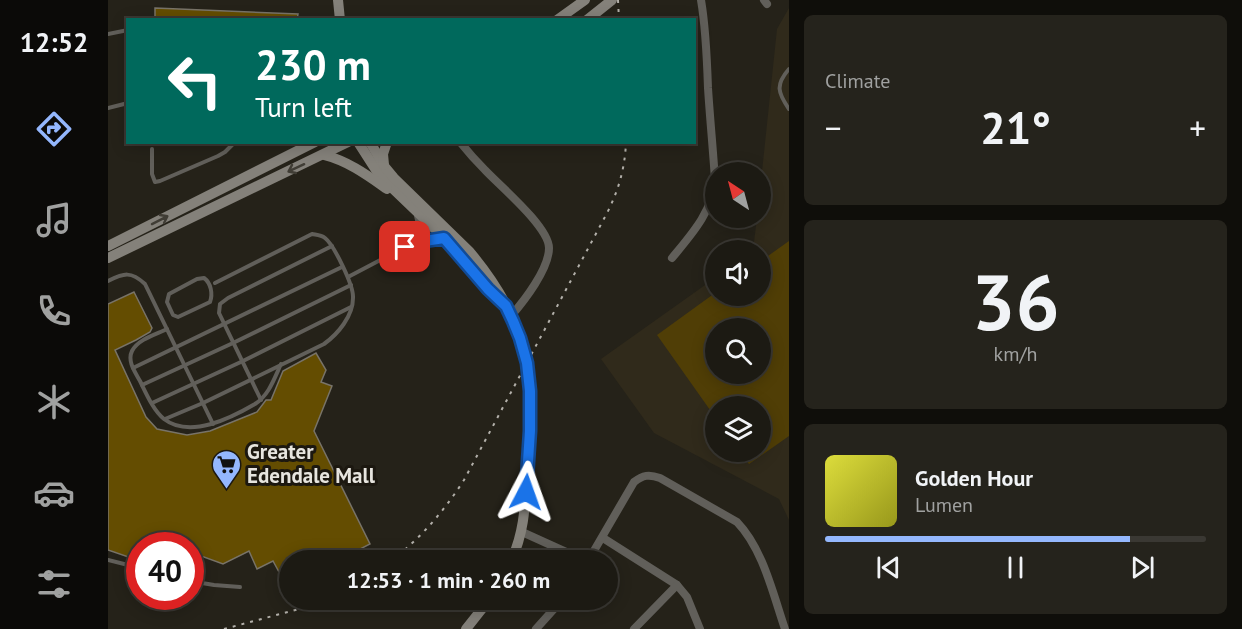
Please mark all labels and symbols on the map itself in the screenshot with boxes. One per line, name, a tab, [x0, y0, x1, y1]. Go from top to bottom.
north arrow	[705, 162, 771, 228]
one-way arrow	[287, 163, 305, 175]
one-way arrow	[151, 214, 169, 225]
pin	[379, 221, 430, 272]
place label: Greater Edendale Mall	[247, 438, 376, 489]
supermarket icon: Greater Edendale Mall	[210, 448, 242, 490]
position arrow	[494, 460, 558, 524]
speed limit sign: 40	[126, 532, 204, 610]

